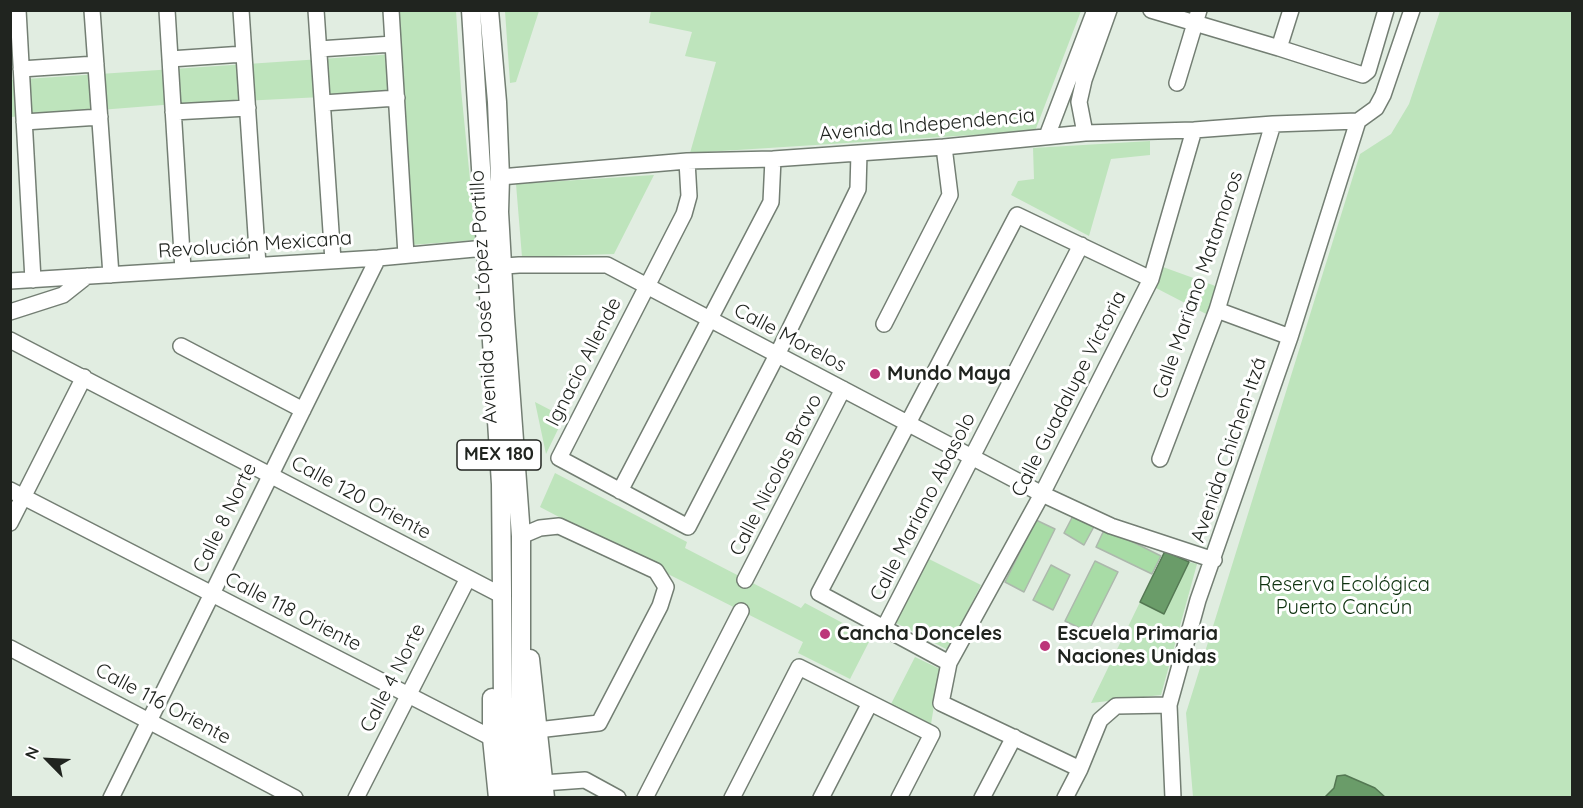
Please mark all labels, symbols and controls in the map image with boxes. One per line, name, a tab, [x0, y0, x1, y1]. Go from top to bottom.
street label: Avenida Independencia	[818, 104, 1036, 146]
street label: Calle Mariano Matamoros	[1148, 168, 1248, 402]
street label: Avenida José López Portillo	[465, 169, 503, 425]
street label: Revolución Mexicana	[157, 226, 353, 264]
street label: Calle Guadalupe Victoria	[1007, 287, 1131, 501]
street label: Ignacio Allende	[541, 293, 627, 431]
street label: Calle Morelos	[730, 298, 850, 378]
street label: Avenida Chichen-Itzá	[1186, 354, 1272, 546]
place label: Mundo Maya	[887, 362, 1011, 386]
marker: Mundo Maya	[868, 367, 882, 381]
street label: Calle Nicolas Bravo	[725, 390, 827, 560]
street label: Calle Mariano Abasolo	[865, 409, 981, 605]
road number: MEX 180	[457, 440, 541, 470]
street label: Calle 120 Oriente	[287, 451, 435, 545]
street label: Calle 8 Norte	[188, 459, 262, 577]
street label: Calle 118 Oriente	[221, 567, 365, 657]
park label: Reserva Ecológica Puerto Cancún	[1258, 573, 1430, 620]
street label: Calle 4 Norte	[355, 619, 431, 737]
place label: Cancha Donceles	[837, 622, 1002, 646]
place label: Escuela Primaria Naciones Unidas	[1057, 622, 1218, 669]
marker: Cancha Donceles	[818, 627, 832, 641]
marker: Escuela Primaria Naciones Unidas	[1038, 639, 1052, 653]
street label: Calle 116 Oriente	[91, 658, 235, 750]
north arrow	[18, 730, 78, 790]
text: N	[20, 743, 43, 762]

